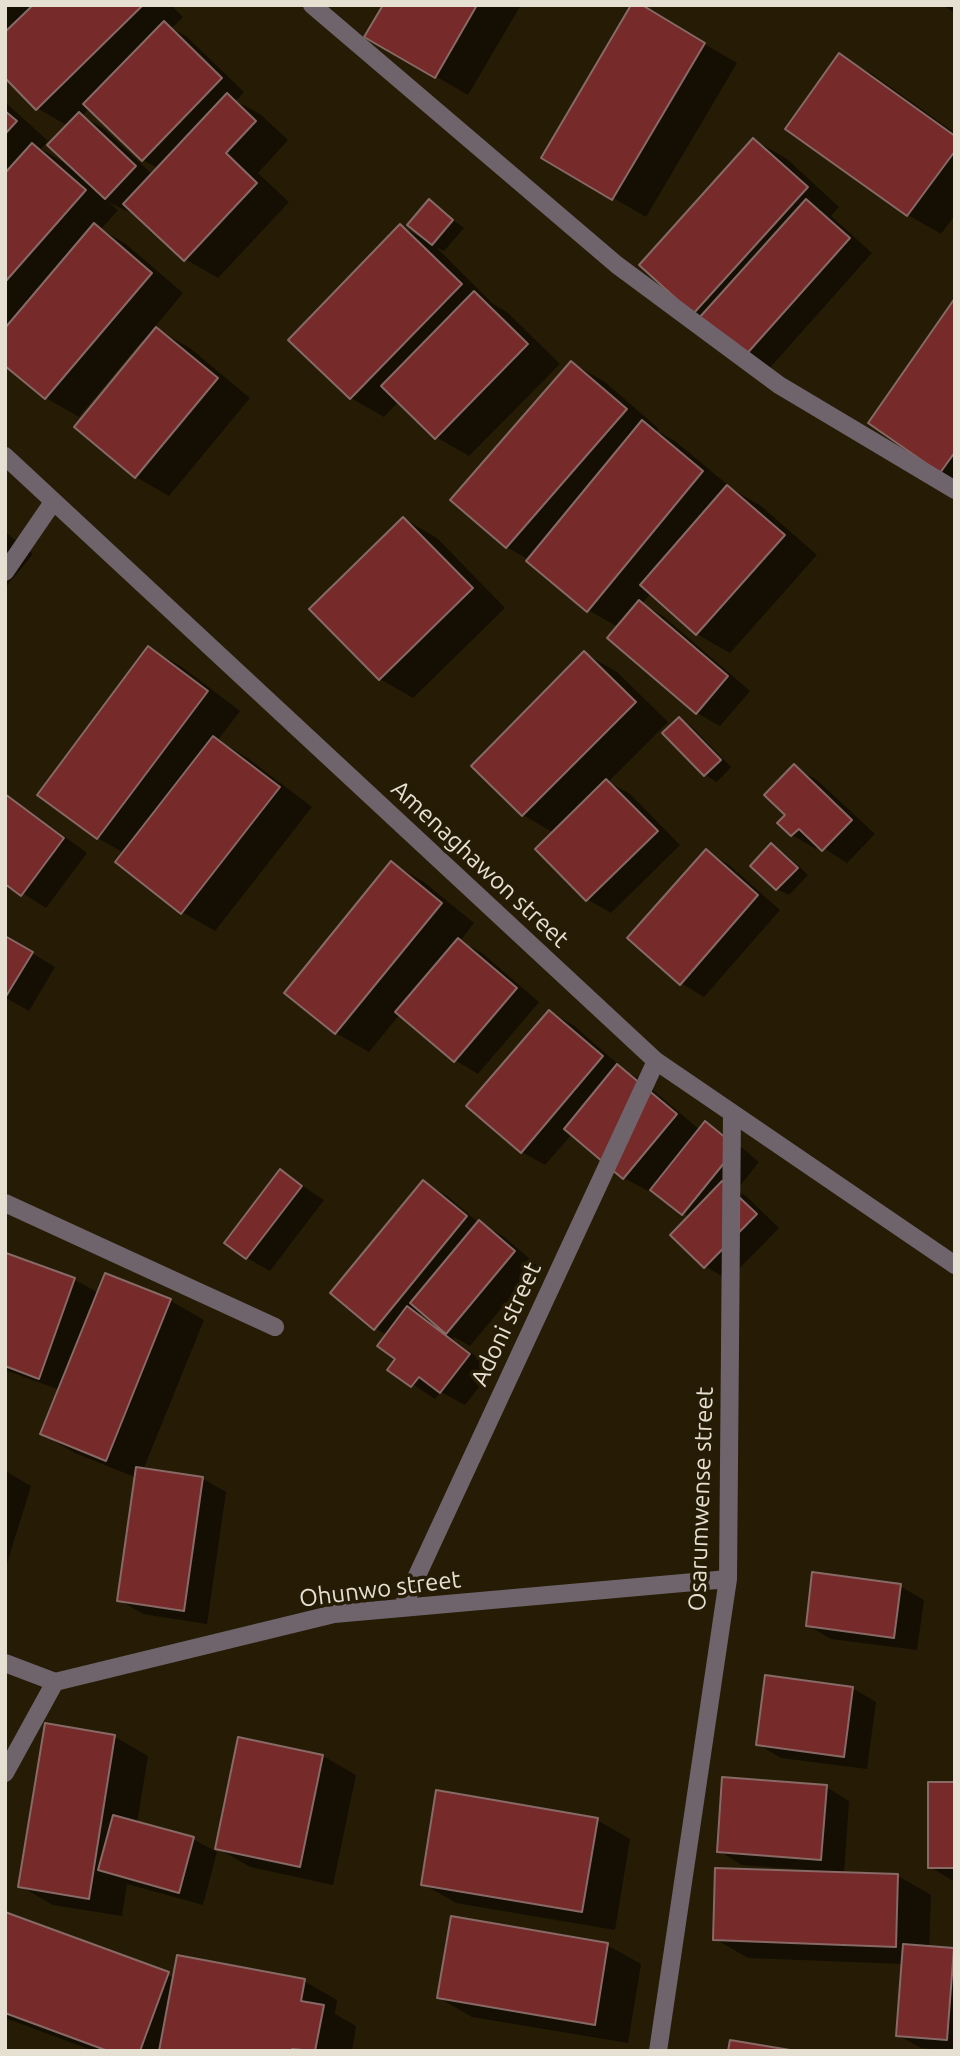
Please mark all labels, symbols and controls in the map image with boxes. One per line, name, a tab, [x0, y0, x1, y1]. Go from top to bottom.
street label: Amenaghawon street	[385, 774, 575, 954]
street label: Adoni street	[465, 1257, 547, 1391]
street label: Osarumwense street	[683, 1386, 719, 1612]
street label: Ohunwo street	[298, 1565, 462, 1613]

